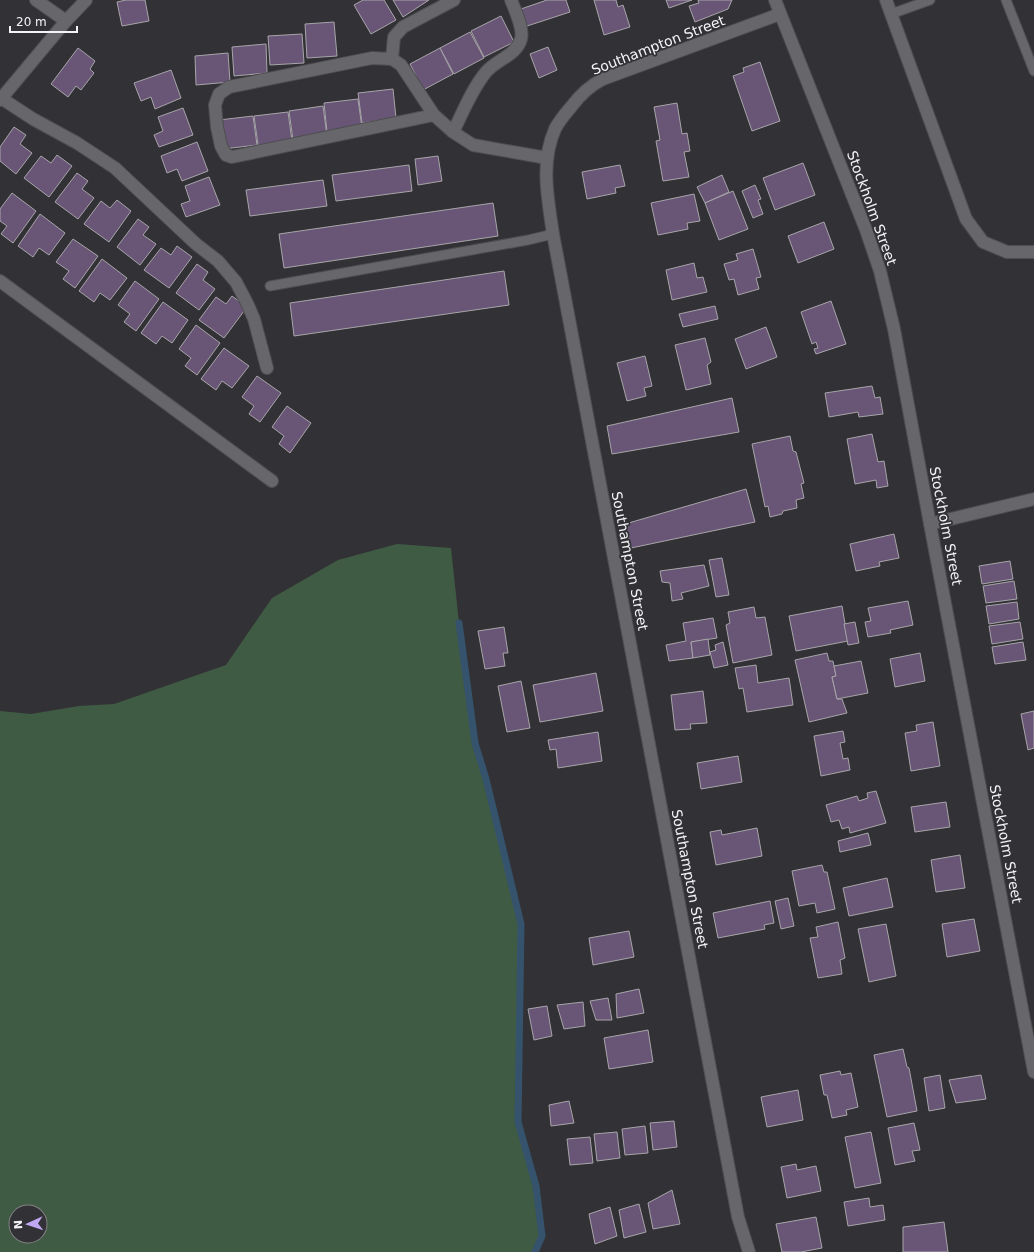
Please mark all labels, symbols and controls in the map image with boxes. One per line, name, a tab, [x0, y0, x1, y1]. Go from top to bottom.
scale bar	[10, 8, 77, 34]
street label: Southampton Street	[589, 12, 727, 78]
text: 20 m	[16, 15, 47, 29]
street label: Stockholm Street	[844, 149, 900, 268]
street label: Stockholm Street	[927, 465, 965, 587]
street label: Southampton Street	[609, 490, 651, 633]
street label: Stockholm Street	[987, 783, 1025, 905]
street label: Southampton Street	[669, 808, 711, 951]
north arrow	[8, 1204, 48, 1244]
text: N	[12, 1220, 25, 1229]

